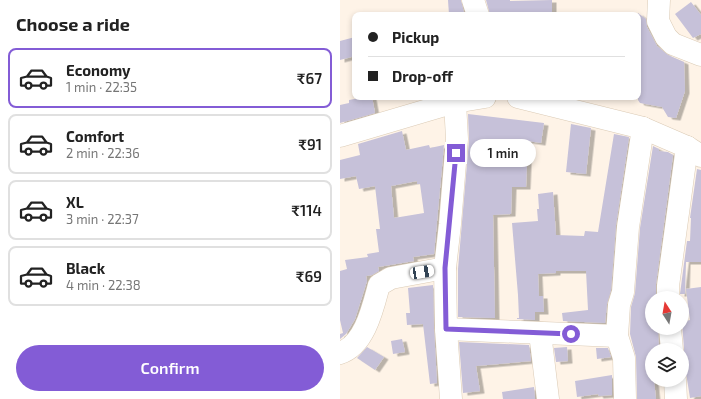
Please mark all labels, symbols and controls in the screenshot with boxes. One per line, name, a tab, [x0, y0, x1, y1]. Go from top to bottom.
text: Choose a ride	[16, 13, 130, 35]
text: Pickup	[392, 28, 439, 46]
icon: car	[18, 60, 54, 96]
text: Economy	[66, 61, 131, 79]
text: Drop-off	[392, 67, 453, 85]
text: ₹67	[297, 69, 322, 87]
text: 1 min · 22:35	[66, 79, 137, 95]
icon: car	[18, 126, 54, 162]
text: Comfort	[66, 127, 124, 145]
text: ₹91	[298, 135, 322, 153]
callout: 1 min	[470, 139, 536, 167]
route end	[447, 144, 465, 162]
text: 2 min · 22:36	[66, 145, 140, 161]
text: 1 min	[488, 145, 518, 161]
icon: car	[18, 192, 54, 228]
text: XL	[66, 193, 84, 211]
text: ₹114	[291, 201, 322, 219]
text: 3 min · 22:37	[66, 211, 139, 227]
icon: car	[18, 258, 54, 294]
text: Black	[66, 259, 105, 277]
car	[409, 264, 435, 280]
text: ₹69	[296, 267, 322, 285]
text: 4 min · 22:38	[66, 277, 141, 293]
north arrow	[645, 291, 689, 335]
map controls	[645, 291, 689, 387]
route start	[562, 325, 580, 343]
button: layers	[645, 343, 689, 387]
button: Confirm	[16, 345, 324, 391]

